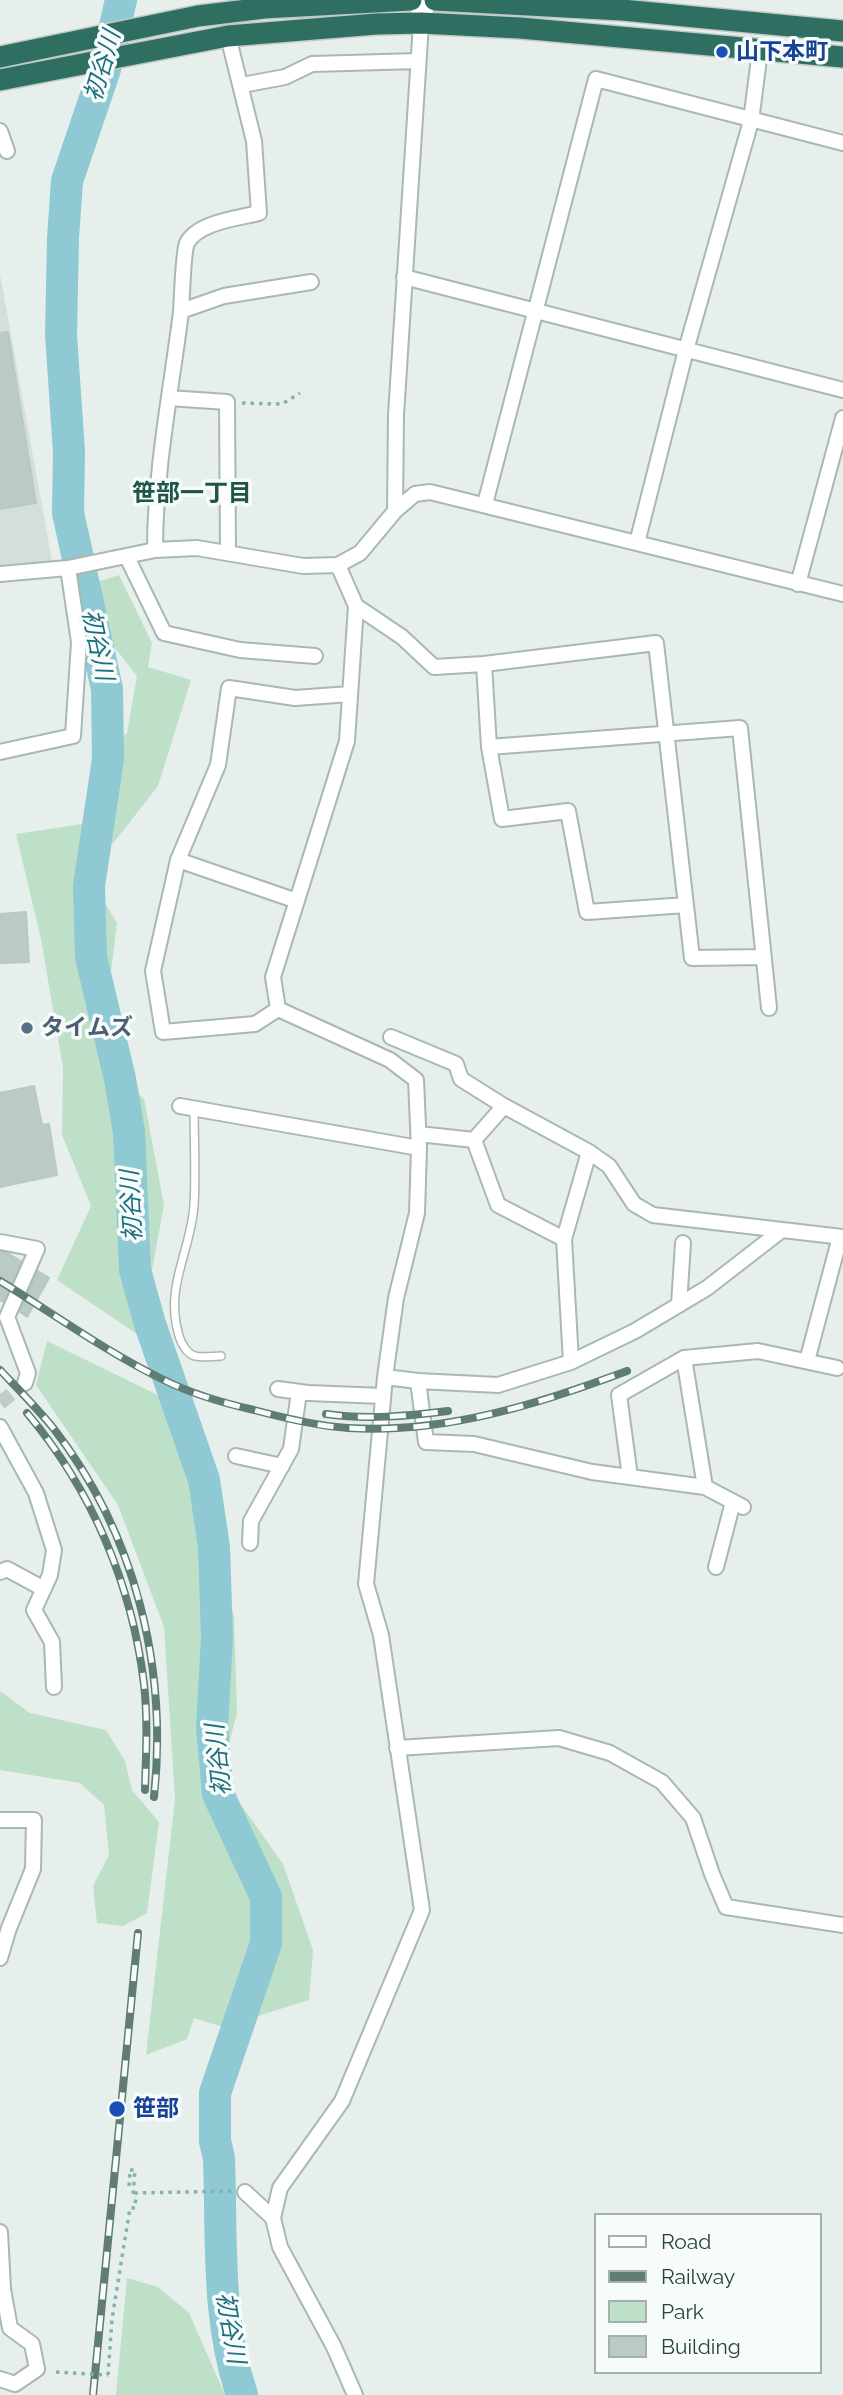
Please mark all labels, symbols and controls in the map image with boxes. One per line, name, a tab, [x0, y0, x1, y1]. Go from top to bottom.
water label: 初谷川	[79, 27, 127, 105]
place label: 山下本町	[736, 38, 828, 66]
marker: 山下本町	[714, 44, 730, 60]
district label: 笹部一丁目	[132, 480, 252, 508]
water label: 初谷川	[75, 607, 119, 683]
place label: タイムズ	[41, 1014, 133, 1042]
marker: タイムズ	[19, 1020, 35, 1036]
water label: 初谷川	[116, 1169, 148, 1243]
water label: 初谷川	[201, 1723, 237, 1797]
place label: 笹部	[133, 2095, 179, 2123]
marker: 笹部	[107, 2099, 127, 2119]
legend	[594, 2213, 822, 2374]
text: Road	[661, 2229, 711, 2254]
text: Railway	[661, 2264, 735, 2289]
water label: 初谷川	[210, 2290, 250, 2366]
text: Park	[661, 2299, 704, 2324]
text: Building	[661, 2334, 741, 2359]

